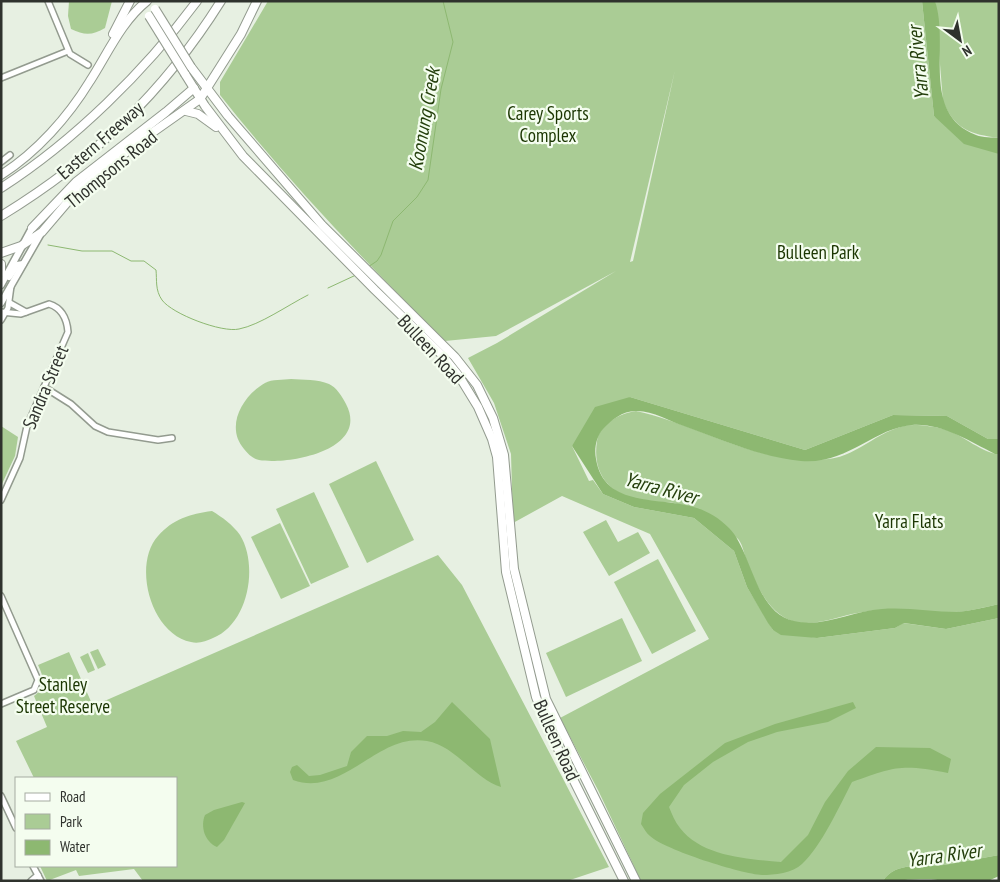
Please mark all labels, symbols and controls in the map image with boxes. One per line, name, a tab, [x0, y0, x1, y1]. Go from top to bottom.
north arrow	[935, 15, 985, 65]
water label: Yarra River	[901, 22, 935, 101]
text: N	[959, 41, 975, 61]
water label: Koonung Creek	[402, 63, 446, 172]
street label: Eastern Freeway	[52, 95, 149, 184]
park label: Carey Sports Complex	[507, 101, 589, 147]
street label: Thompsons Road	[60, 125, 162, 213]
park label: Bulleen Park	[777, 240, 860, 264]
street label: Bulleen Road	[393, 309, 469, 389]
street label: Sandra Street	[17, 341, 74, 432]
water label: Yarra River	[622, 466, 703, 511]
park label: Yarra Flats	[875, 509, 943, 533]
park label: Stanley Street Reserve	[16, 672, 110, 718]
street label: Bulleen Road	[528, 696, 586, 784]
legend	[15, 777, 178, 867]
text: Road	[60, 787, 86, 806]
text: Park	[60, 812, 82, 831]
text: Water	[60, 837, 91, 856]
water label: Yarra River	[905, 837, 985, 873]

